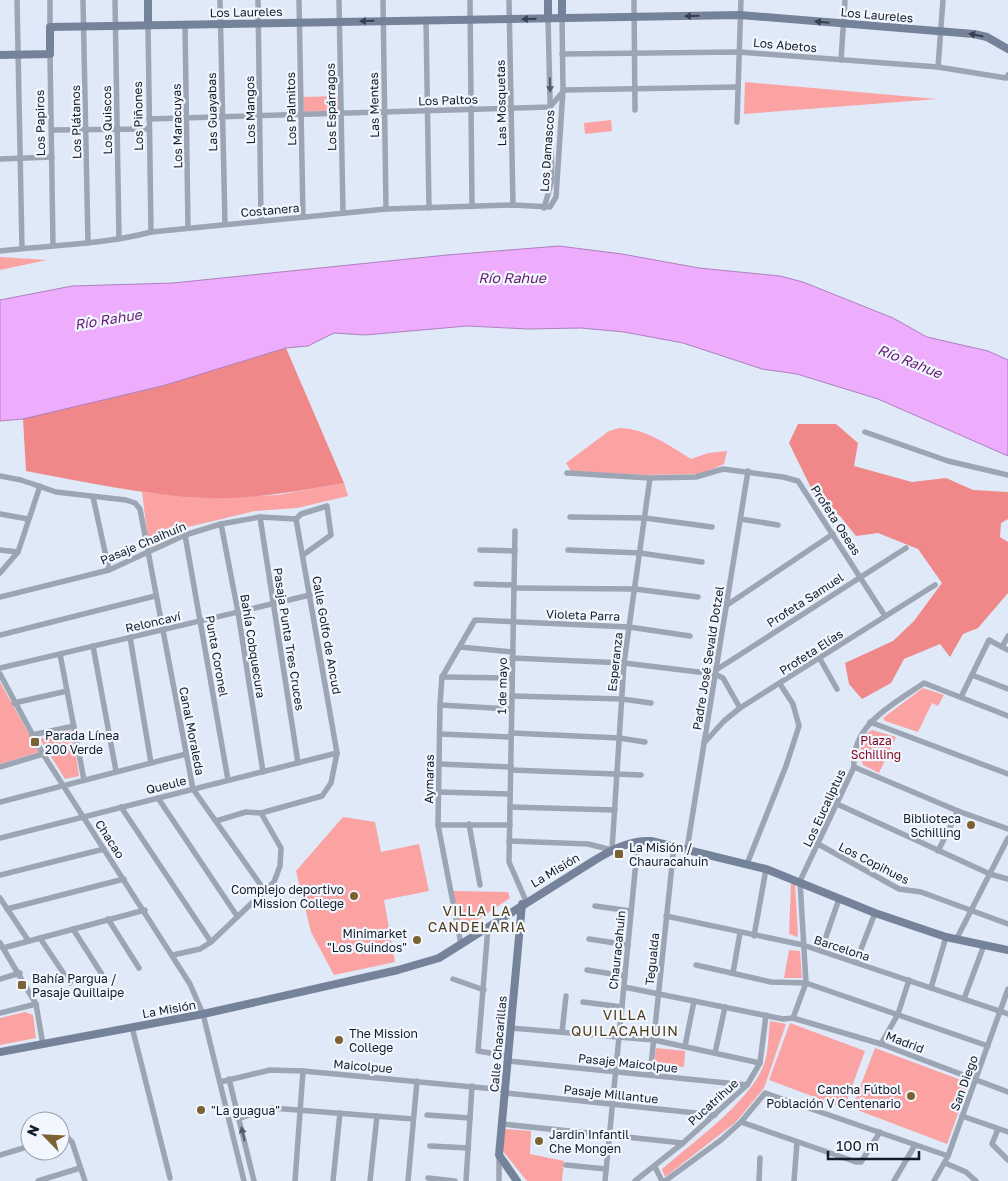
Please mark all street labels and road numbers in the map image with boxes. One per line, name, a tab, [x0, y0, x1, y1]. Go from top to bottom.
street label: Los Laureles	[209, 4, 283, 20]
street label: Los Laureles	[840, 4, 914, 26]
street label: Los Abetos	[752, 35, 818, 55]
street label: Las Mosquetas	[493, 60, 509, 146]
street label: Los Espárragos	[323, 63, 339, 151]
street label: Las Guayabas	[204, 72, 220, 152]
street label: Los Palmitos	[283, 72, 299, 146]
street label: Las Mentas	[366, 72, 382, 138]
street label: Los Mangos	[242, 76, 258, 144]
street label: Los Piñones	[130, 81, 146, 151]
street label: Los Maracuyas	[169, 83, 185, 169]
street label: Los Plátanos	[68, 85, 84, 159]
street label: Los Quiscos	[99, 85, 115, 155]
street label: Los Papiros	[32, 90, 48, 156]
street label: Los Paltos	[418, 91, 478, 109]
street label: Los Damascos	[537, 109, 557, 193]
street label: Costanera	[240, 200, 300, 220]
street label: Profeta Oseas	[808, 482, 864, 558]
street label: Pasaje Chaihuín	[98, 518, 188, 568]
street label: Pasaja Punta Tres Cruces	[270, 566, 308, 712]
street label: Profeta Samuel	[764, 570, 846, 630]
street label: Calle Golfo de Ancud	[309, 575, 345, 695]
street label: Padre José Sevald Dotzel	[689, 585, 727, 731]
street label: BahÍa Cobquecura	[237, 593, 269, 699]
street label: Violeta Parra	[546, 606, 620, 624]
street label: Reloncaví	[124, 608, 183, 636]
street label: Punta Coronel	[202, 614, 232, 698]
street label: Profeta Elías	[776, 626, 846, 678]
street label: Esperanza	[604, 632, 626, 692]
street label: 1 de mayo	[494, 657, 510, 715]
street label: Canal Moraleda	[176, 686, 208, 776]
street label: Aymaras	[421, 754, 437, 804]
street label: Los Eucaliptus	[799, 767, 849, 849]
street label: Queule	[144, 773, 188, 797]
street label: Chacao	[92, 817, 128, 861]
street label: Los Copihues	[836, 839, 912, 887]
street label: La Misión	[528, 850, 582, 890]
street label: Chauracahuin	[605, 910, 629, 990]
street label: Tegualda	[642, 932, 662, 986]
street label: Barcelona	[812, 932, 872, 964]
street label: Calle Chacarillas	[486, 995, 510, 1093]
street label: La Misión	[141, 997, 197, 1021]
street label: Madrid	[884, 1028, 926, 1056]
street label: Pasaje Maicolpue	[577, 1050, 679, 1076]
street label: San Diego	[947, 1053, 981, 1113]
street label: Maicolpue	[333, 1056, 393, 1076]
street label: Pucatrihue	[685, 1075, 741, 1129]
street label: Pasaje Millantue	[563, 1082, 659, 1106]

